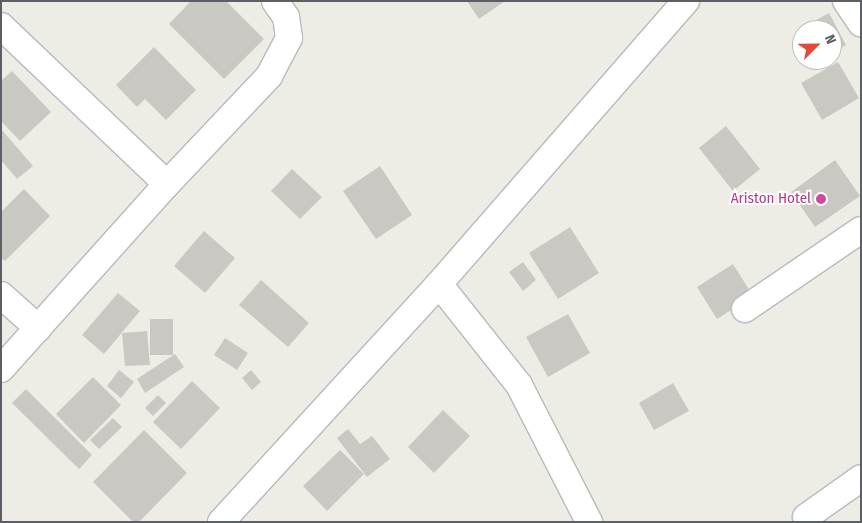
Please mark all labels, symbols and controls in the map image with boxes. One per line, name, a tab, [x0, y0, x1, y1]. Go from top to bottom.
north arrow	[792, 20, 842, 70]
text: N	[821, 32, 840, 47]
place label: Ariston Hotel	[731, 190, 811, 208]
marker: Ariston Hotel	[815, 193, 827, 205]

